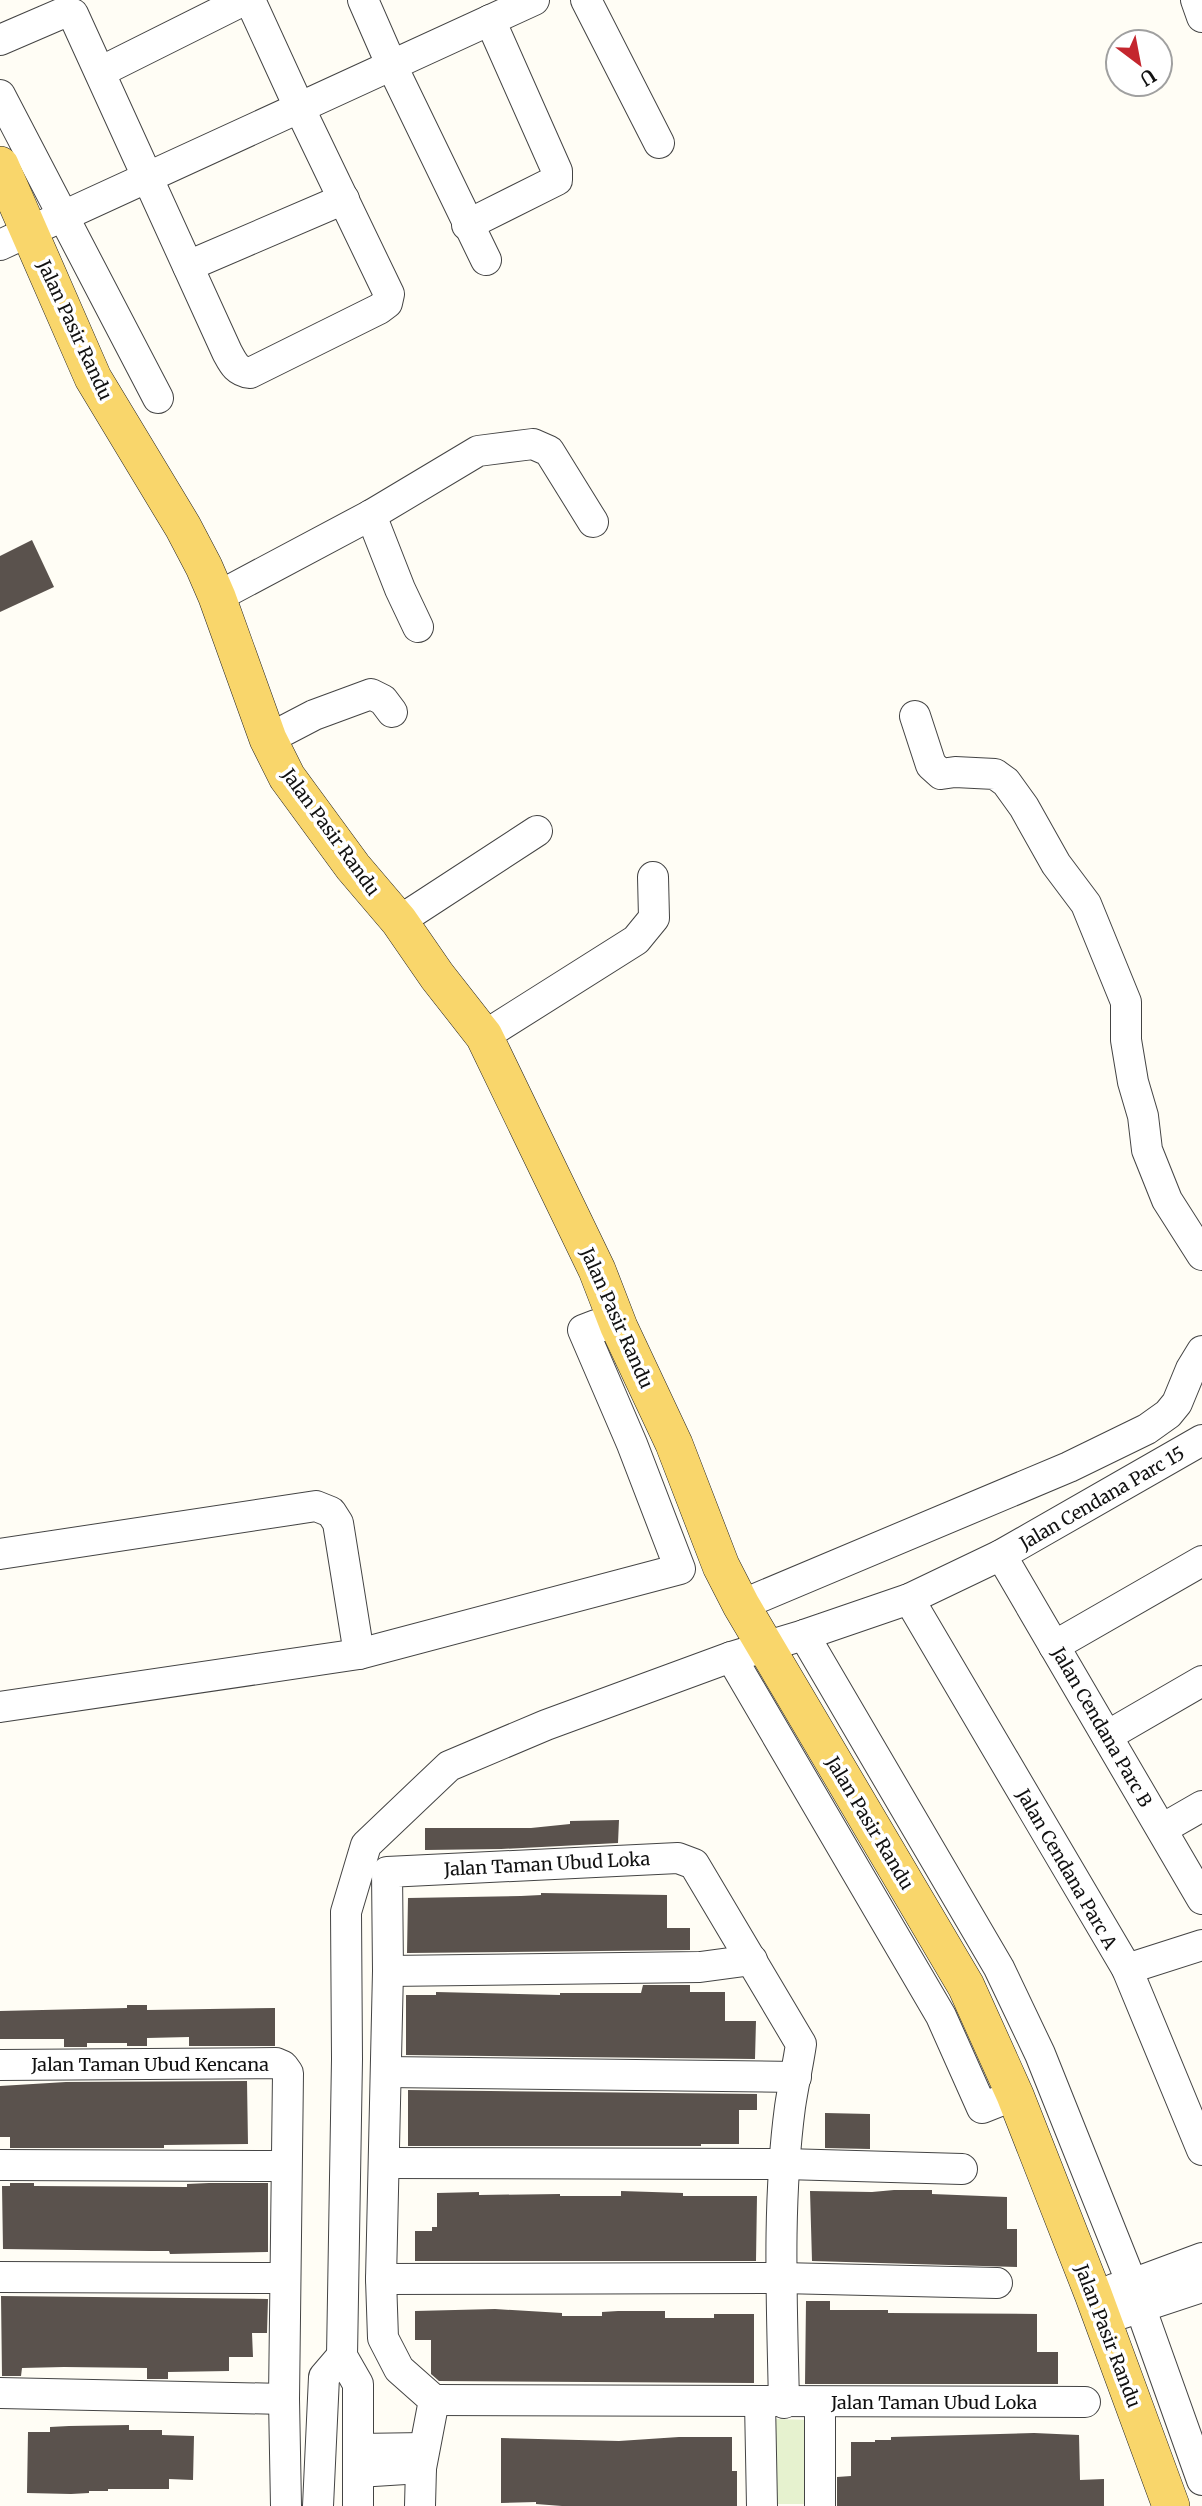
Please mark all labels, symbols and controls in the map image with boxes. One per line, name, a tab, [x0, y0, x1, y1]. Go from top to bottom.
north arrow	[1104, 28, 1174, 98]
text: U	[1136, 63, 1160, 91]
street label: Jalan Pasir Randu	[32, 256, 117, 404]
street label: Jalan Pasir Randu	[277, 763, 385, 900]
street label: Jalan Pasir Randu	[575, 1243, 658, 1392]
street label: Jalan Cendana Parc 15	[1015, 1441, 1189, 1555]
street label: Jalan Cendana Parc B	[1046, 1642, 1157, 1811]
street label: Jalan Pasir Randu	[821, 1751, 919, 1894]
street label: Jalan Cendana Parc A	[1011, 1784, 1122, 1954]
street label: Jalan Taman Ubud Loka	[442, 1847, 651, 1881]
street label: Jalan Taman Ubud Kencana	[30, 2053, 269, 2076]
street label: Jalan Pasir Randu	[1070, 2260, 1146, 2411]
street label: Jalan Taman Ubud Loka	[830, 2391, 1037, 2414]

